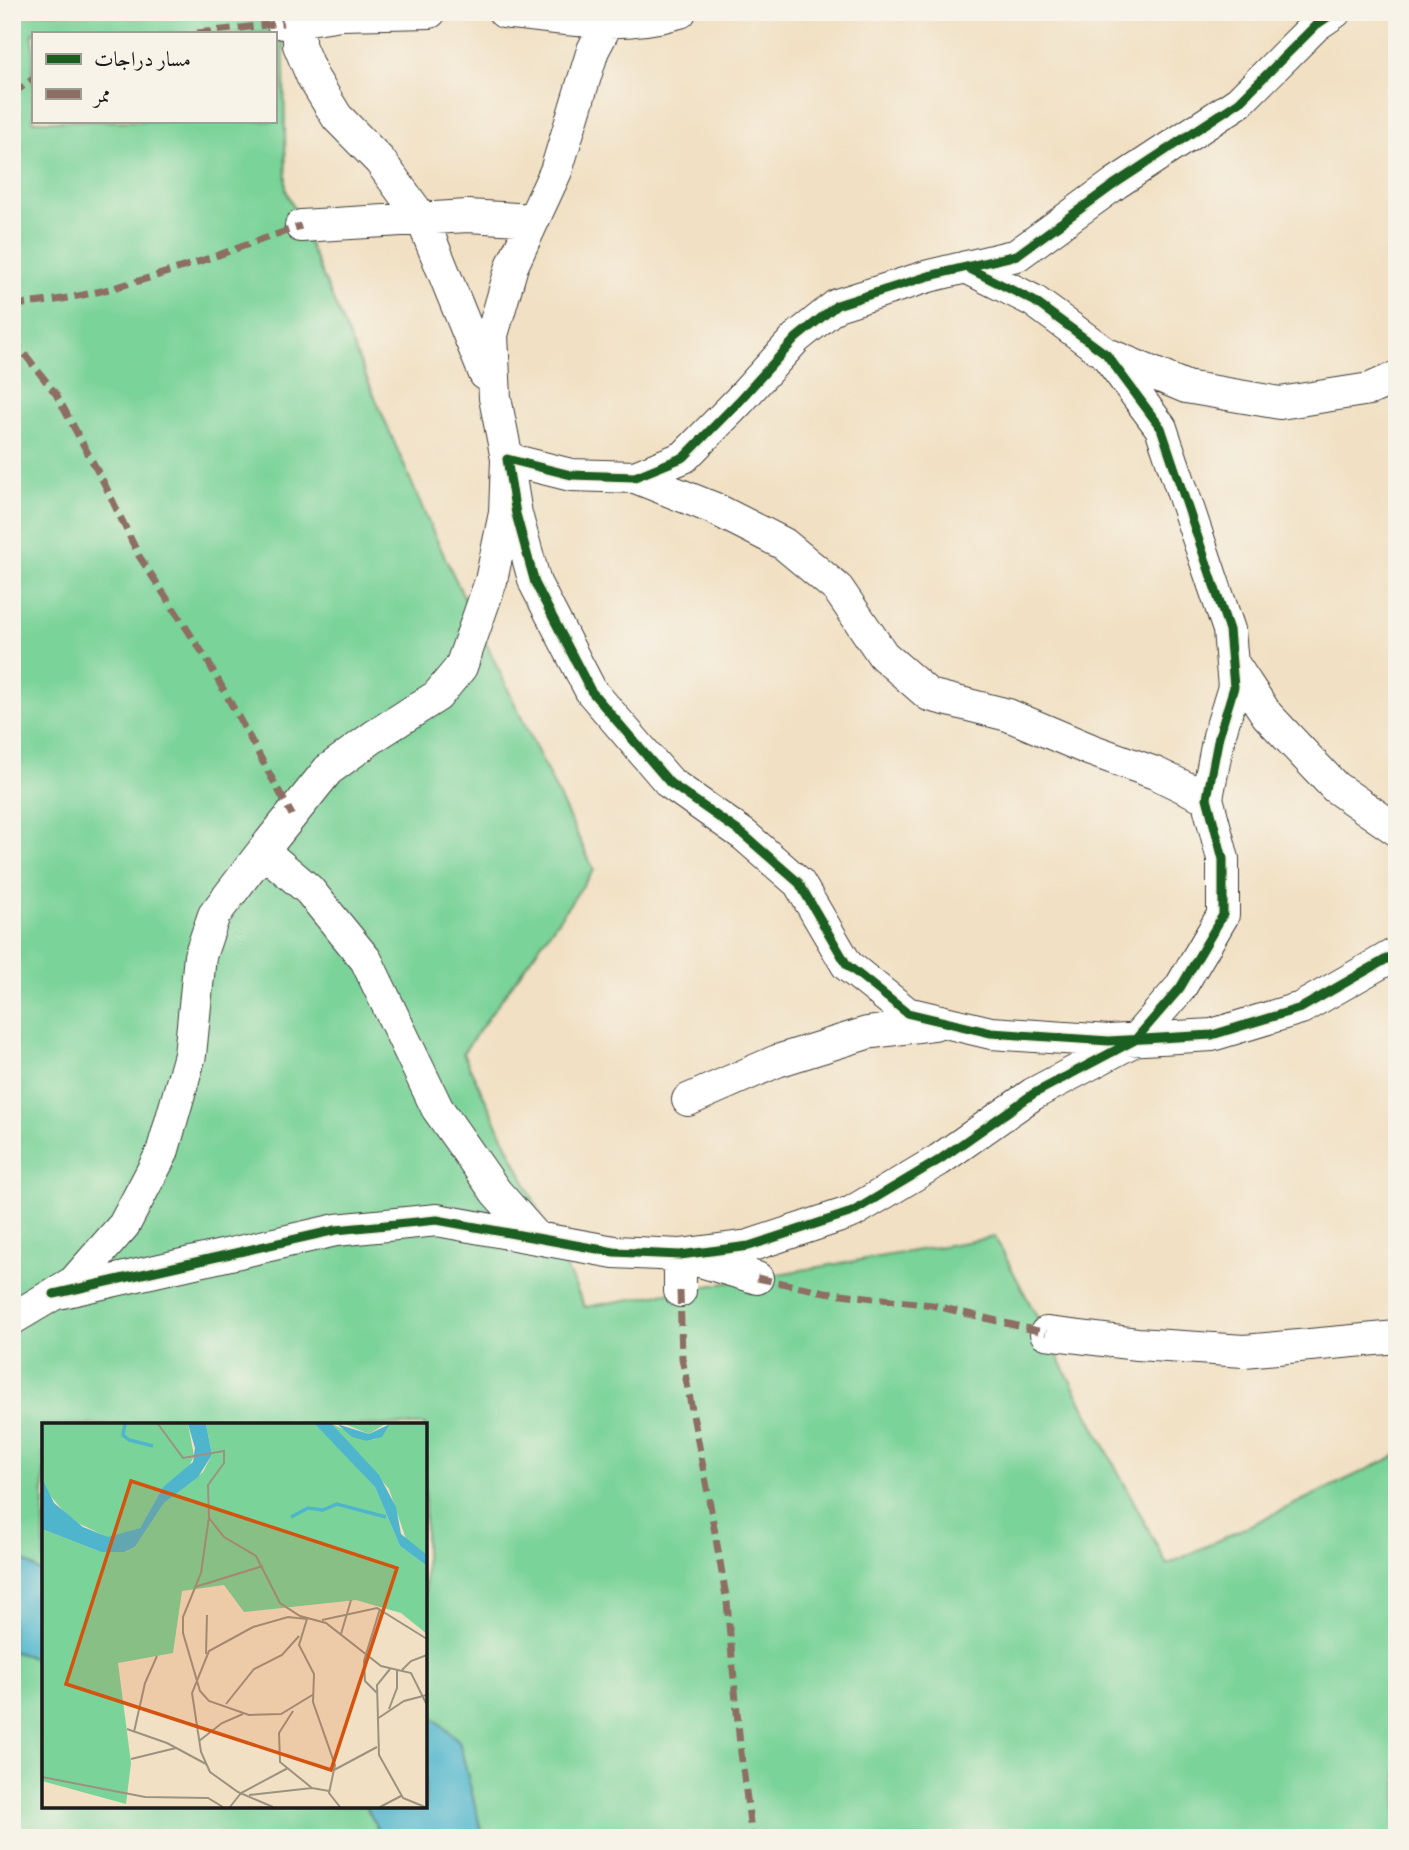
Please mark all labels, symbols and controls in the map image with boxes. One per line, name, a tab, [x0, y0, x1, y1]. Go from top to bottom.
legend	[32, 32, 276, 122]
text: مسار دراجات	[94, 45, 191, 73]
text: ممر	[92, 81, 111, 109]
inset map	[42, 1423, 427, 1808]

